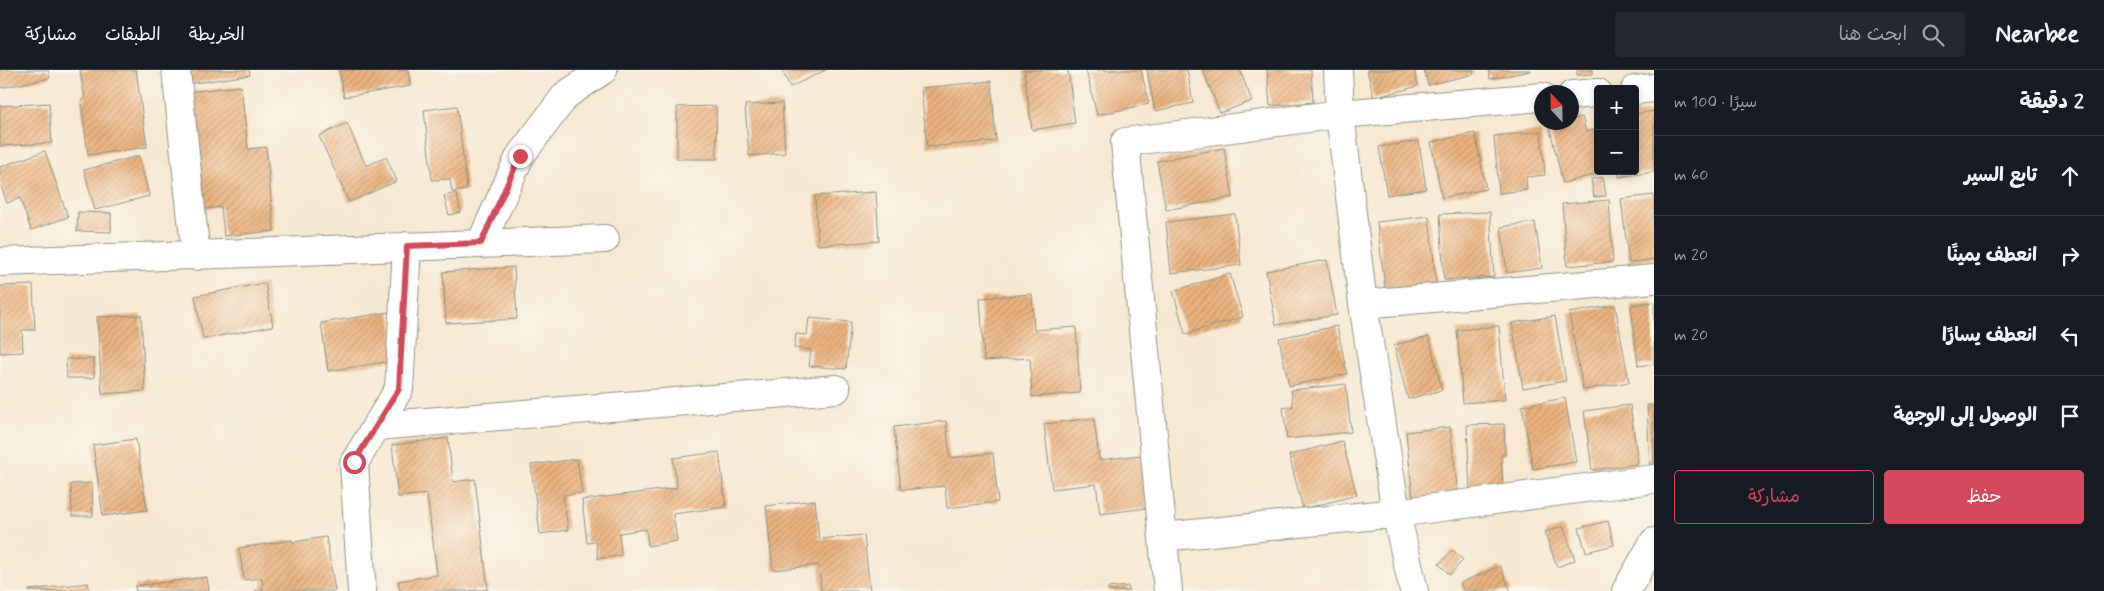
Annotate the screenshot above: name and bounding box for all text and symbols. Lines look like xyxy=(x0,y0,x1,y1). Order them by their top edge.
search box xyxy=(1615,12,1965,57)
text: Nearbee xyxy=(1995,19,2079,50)
icon: search xyxy=(1919,21,1947,49)
text: ابحث هنا xyxy=(1839,22,1907,47)
text: مشاركة xyxy=(25,23,77,47)
text: الطبقات xyxy=(105,23,161,47)
text: الخريطة xyxy=(189,23,245,47)
north arrow xyxy=(1534,85,1579,130)
map controls xyxy=(1594,85,1639,175)
button: + xyxy=(1594,85,1639,130)
text: 2 دقيقة xyxy=(2020,88,2084,116)
text: سيرًا · 100 m xyxy=(1674,92,1757,113)
button: − xyxy=(1594,130,1639,175)
route end xyxy=(509,145,532,168)
icon: ahead xyxy=(2056,162,2084,190)
text: تابع السير xyxy=(1964,163,2037,188)
text: 60 m xyxy=(1674,165,1708,186)
icon: right xyxy=(2056,242,2084,270)
text: انعطف يمينًا xyxy=(1947,243,2037,268)
text: 20 m xyxy=(1674,245,1708,266)
icon: left xyxy=(2056,322,2084,350)
text: انعطف يسارًا xyxy=(1942,323,2037,348)
text: 20 m xyxy=(1674,325,1708,346)
icon: arrive xyxy=(2056,402,2084,430)
text: الوصول إلى الوجهة xyxy=(1893,403,2037,428)
route start xyxy=(343,451,366,474)
button: مشاركة xyxy=(1674,470,1874,524)
button: حفظ xyxy=(1884,470,2084,524)

